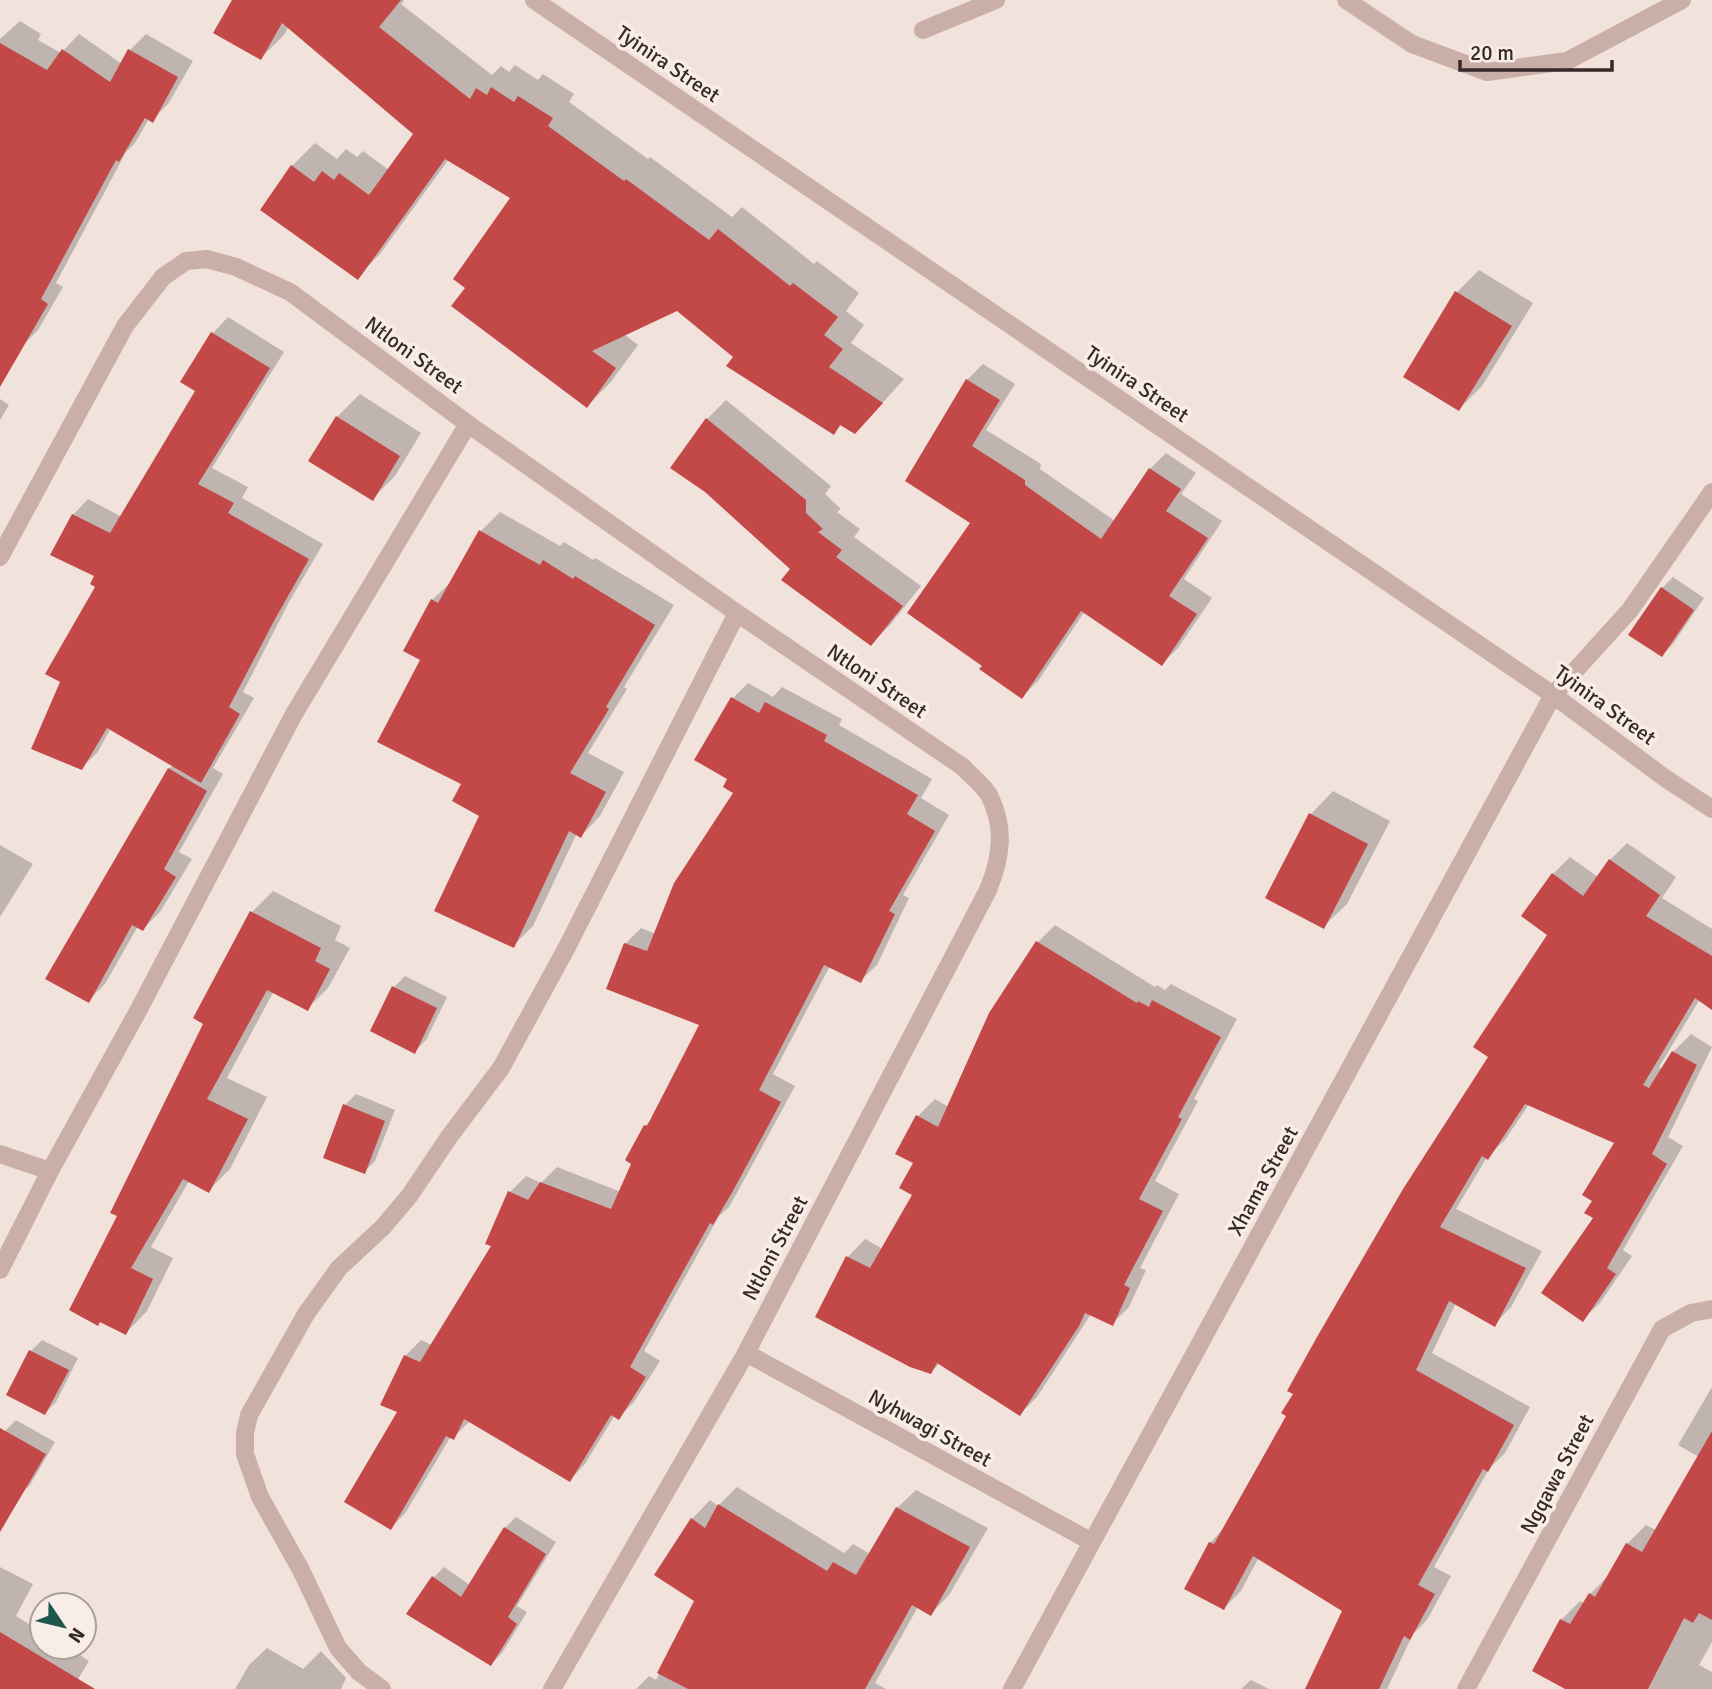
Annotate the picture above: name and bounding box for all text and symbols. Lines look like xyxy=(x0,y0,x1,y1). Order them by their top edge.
street label: Tyinira Street xyxy=(611,20,725,108)
scale bar xyxy=(1460,28,1612,72)
text: 20 m xyxy=(1470,40,1514,66)
street label: Ntloni Street xyxy=(360,311,468,399)
street label: Tyinira Street xyxy=(1080,340,1194,428)
street label: Ntloni Street xyxy=(822,638,932,724)
street label: Tyinira Street xyxy=(1549,659,1661,751)
street label: Xhama Street xyxy=(1222,1122,1304,1240)
street label: Ntloni Street xyxy=(737,1191,813,1305)
street label: Nyhwagi Street xyxy=(864,1383,996,1473)
street label: Ngqawa Street xyxy=(1515,1410,1599,1538)
north arrow xyxy=(28,1591,98,1661)
text: N xyxy=(62,1623,90,1647)

